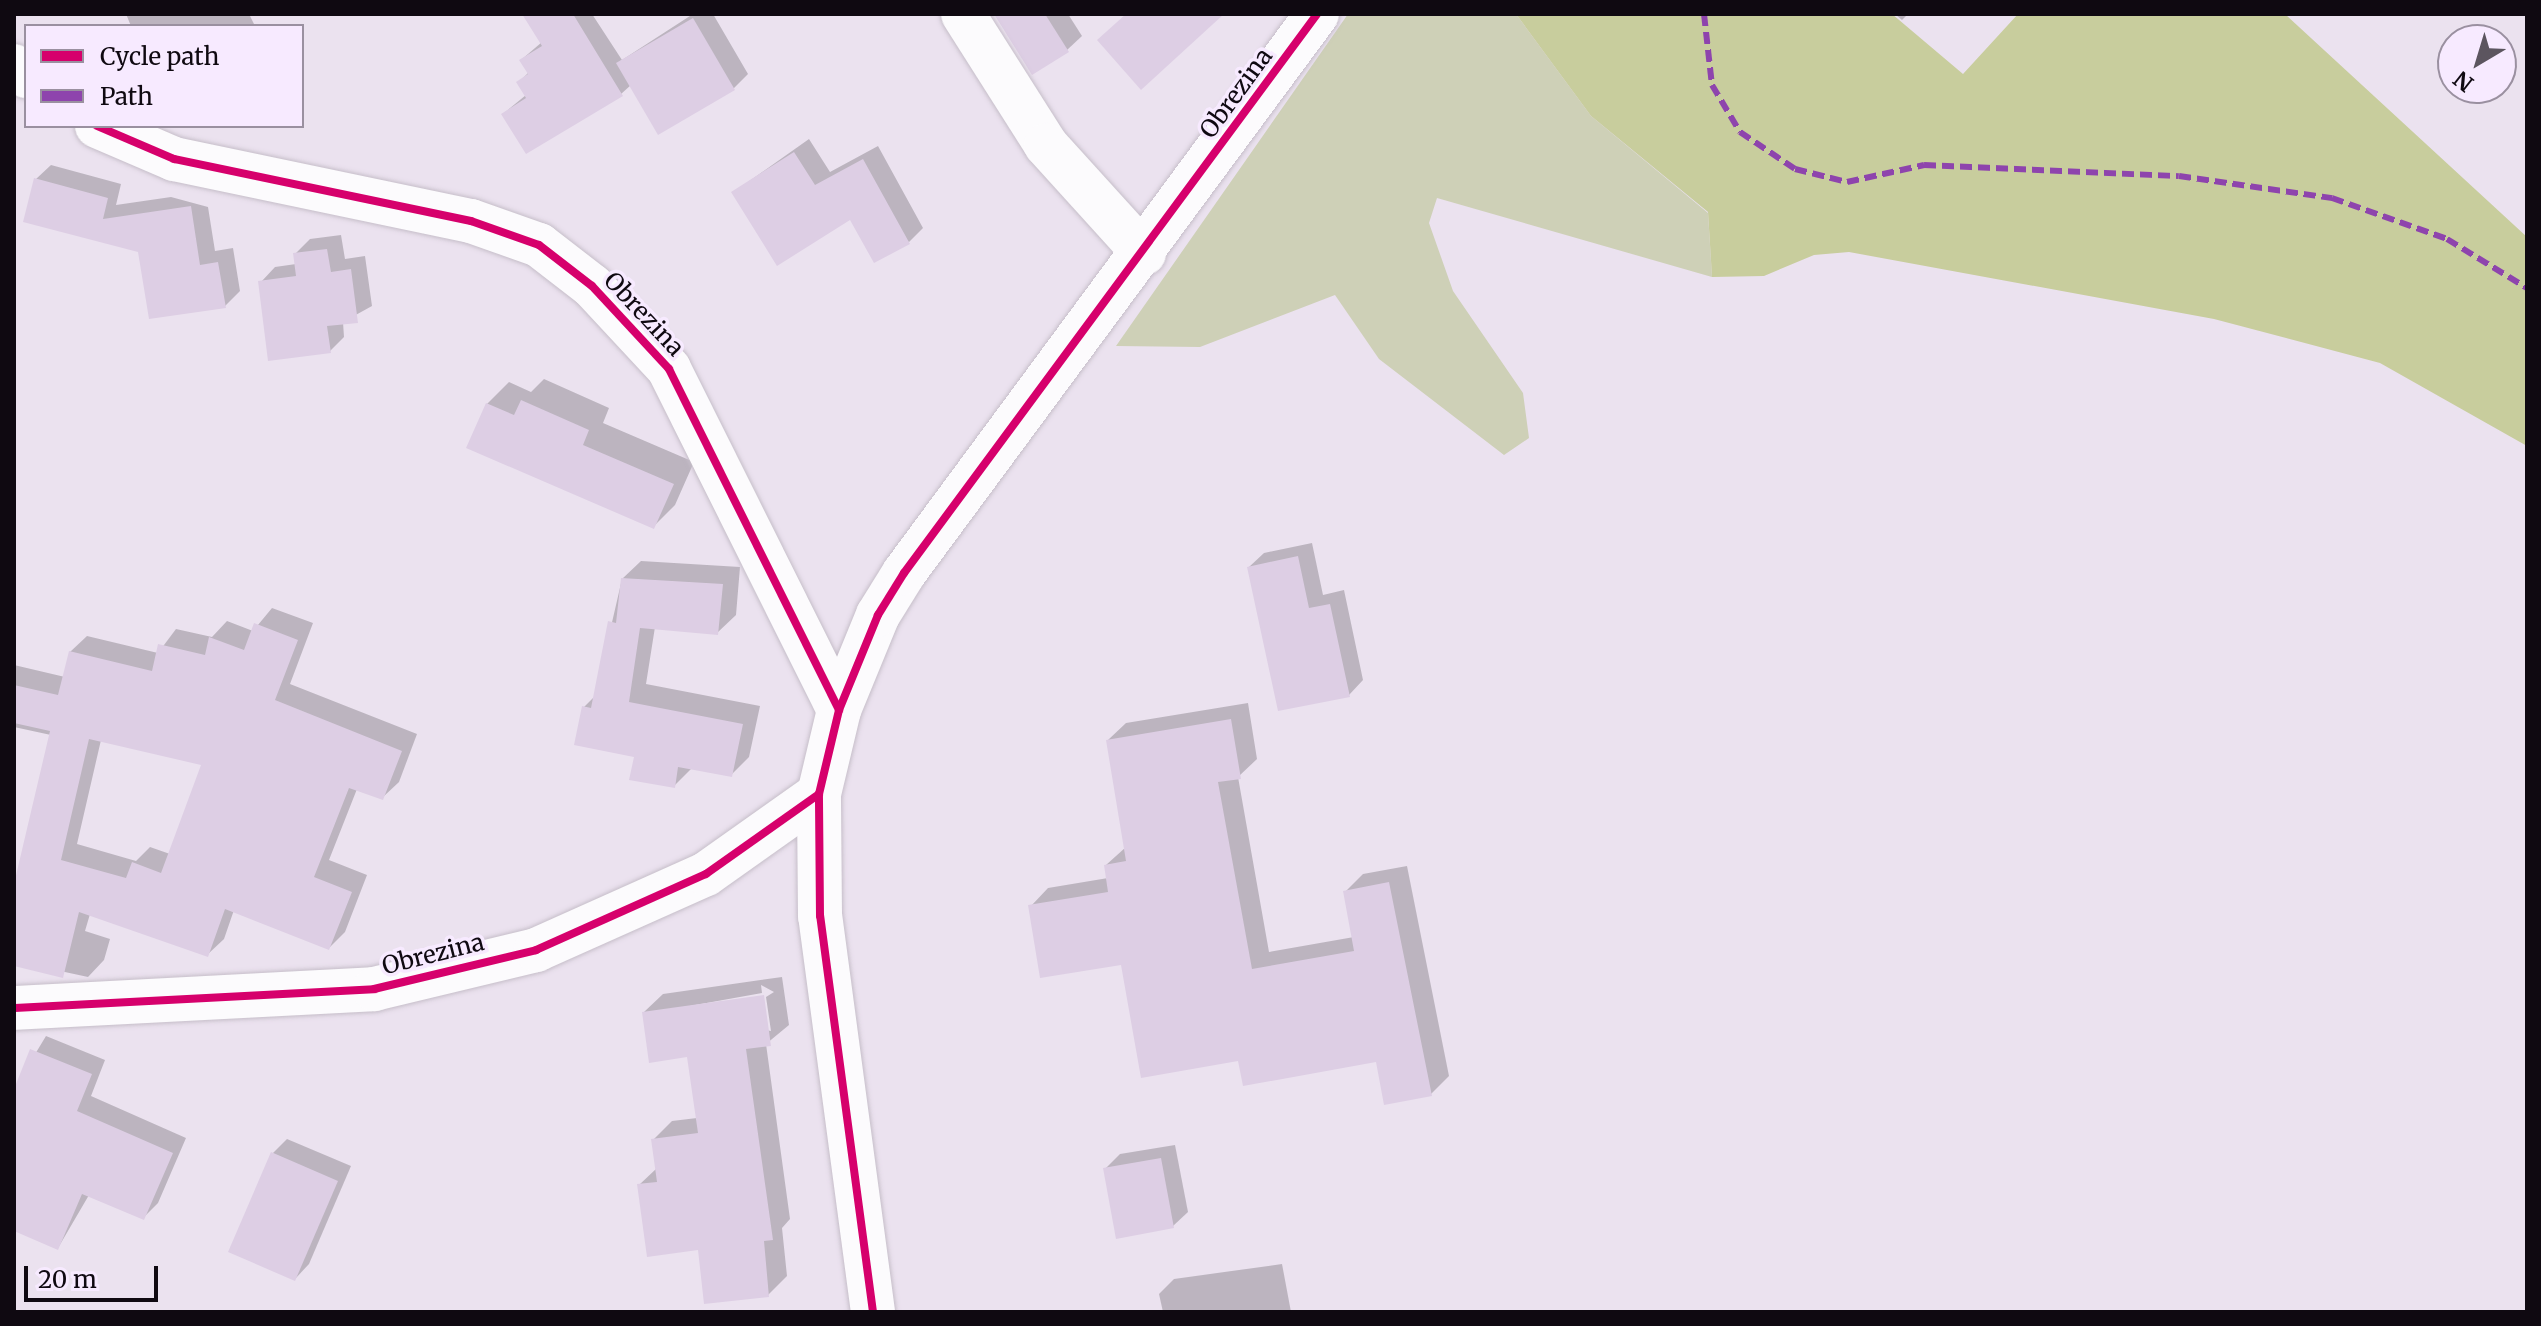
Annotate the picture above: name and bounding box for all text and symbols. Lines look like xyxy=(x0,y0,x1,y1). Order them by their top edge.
legend xyxy=(24,24,304,128)
north arrow xyxy=(2437,24,2517,104)
text: Cycle path xyxy=(100,41,219,72)
street label: Obrezina xyxy=(1194,42,1278,144)
text: N xyxy=(2448,65,2479,98)
text: Path xyxy=(100,81,153,112)
street label: Obrezina xyxy=(598,266,690,362)
street label: Obrezina xyxy=(379,927,487,981)
scale bar xyxy=(28,1250,162,1300)
text: 20 m xyxy=(38,1264,97,1295)

